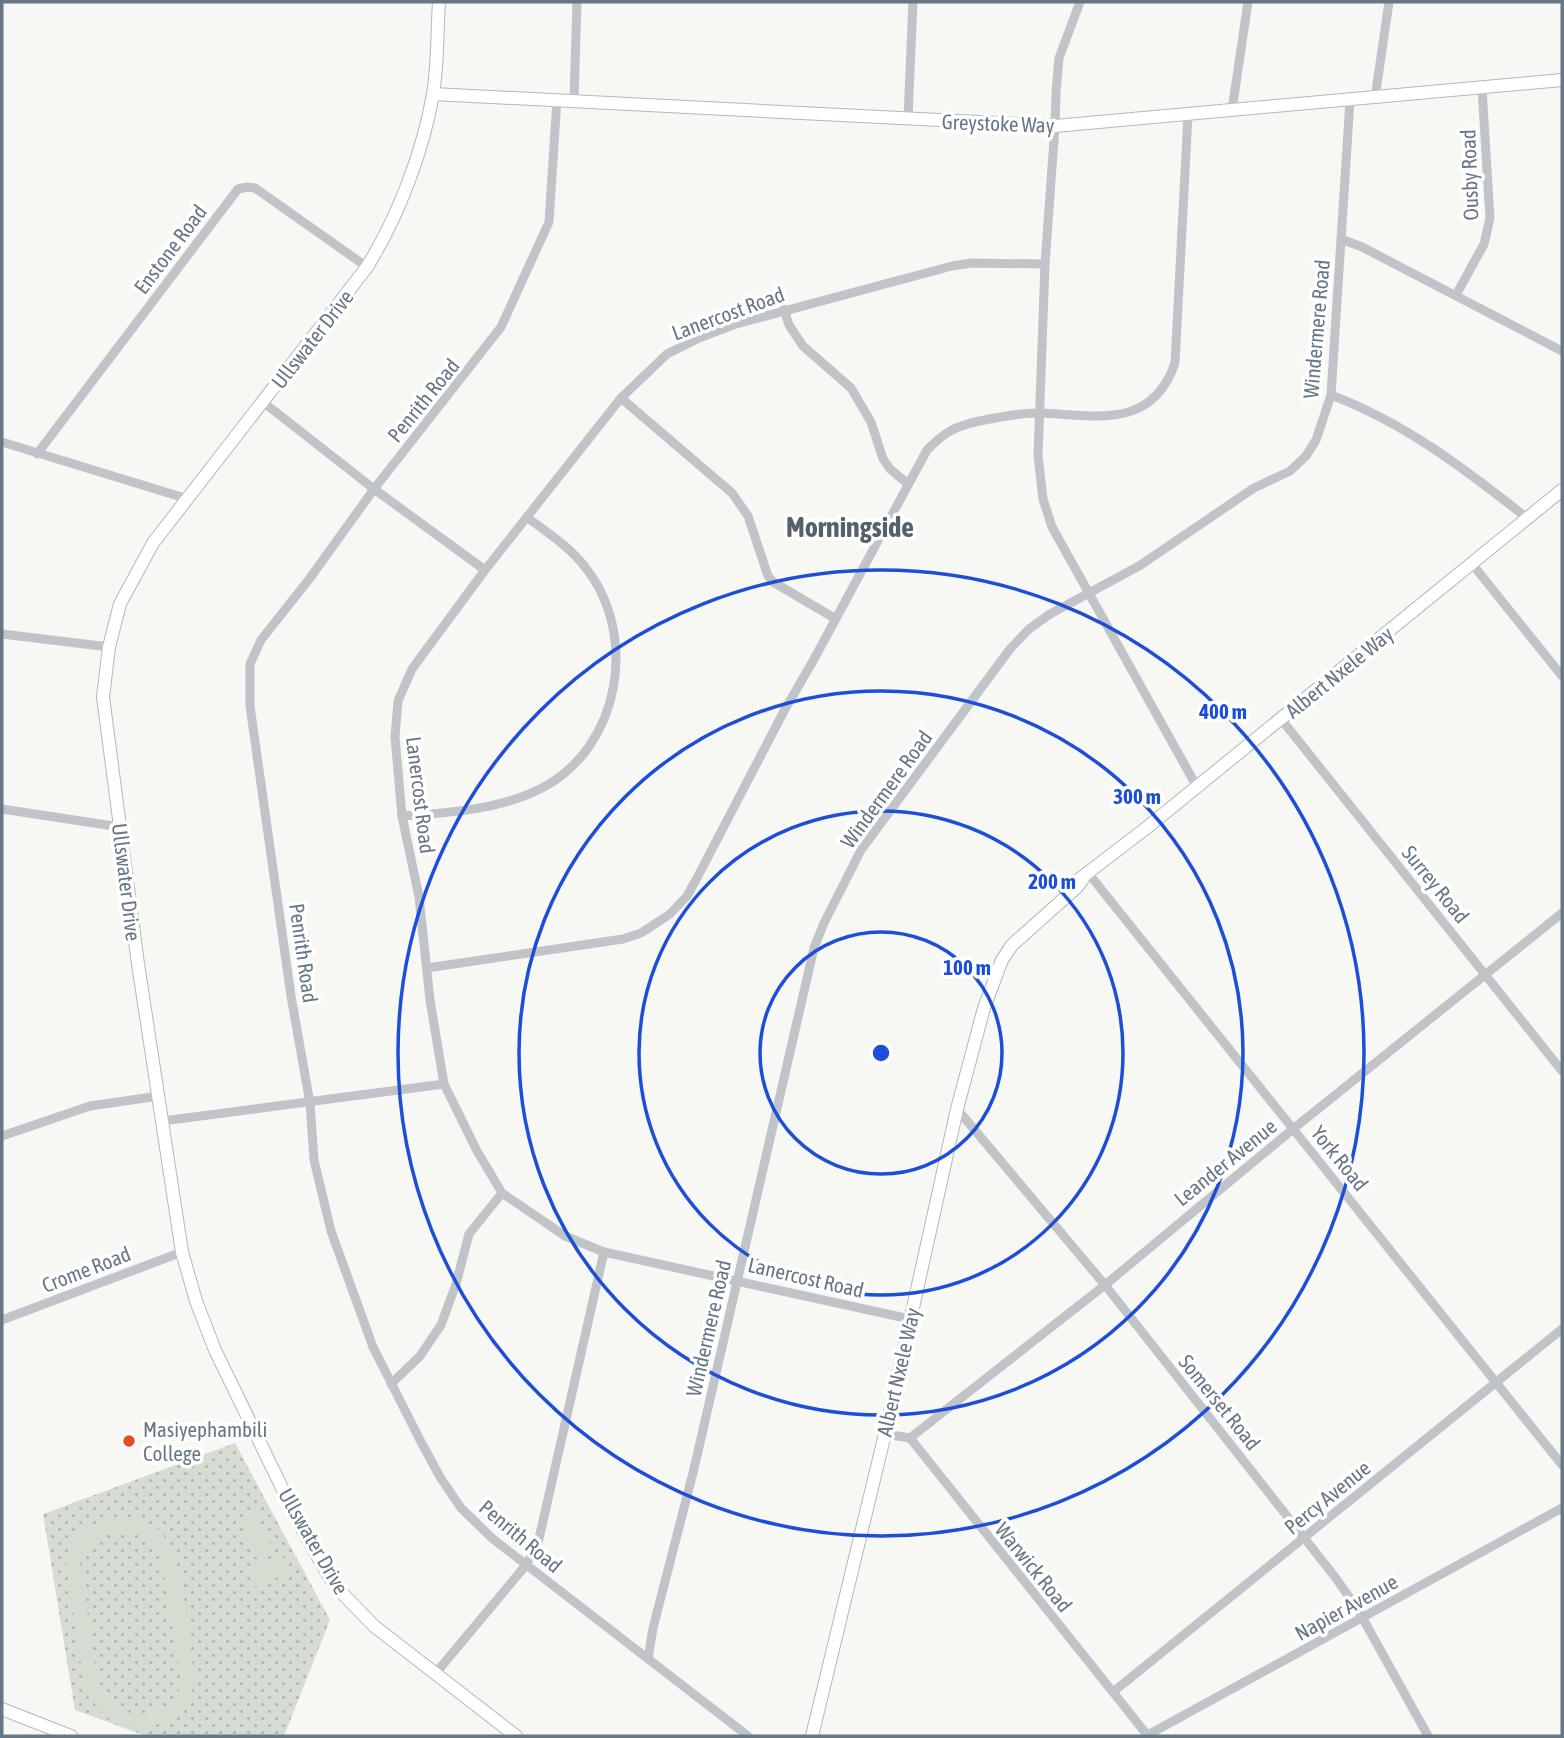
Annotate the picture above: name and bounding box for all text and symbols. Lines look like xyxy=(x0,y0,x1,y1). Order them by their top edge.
street label: Greystoke Way xyxy=(941,109,1055,137)
street label: Ousby Road xyxy=(1455,129,1483,221)
street label: Enstone Road xyxy=(129,200,211,298)
street label: Windermere Road xyxy=(1298,259,1334,399)
street label: Lanercost Road xyxy=(669,282,787,344)
street label: Ullswater Drive xyxy=(266,285,358,393)
street label: Penrith Road xyxy=(382,354,464,446)
district label: Morningside xyxy=(786,511,914,543)
street label: Albert Nxele Way xyxy=(1280,621,1398,723)
text: 400 m xyxy=(1198,699,1247,723)
street label: Windermere Road xyxy=(835,726,937,852)
street label: Lanercost Road xyxy=(402,735,440,855)
text: 300 m xyxy=(1113,784,1161,808)
street label: Ullswater Drive xyxy=(108,822,146,942)
street label: Surrey Road xyxy=(1398,841,1474,927)
text: 200 m xyxy=(1028,869,1076,893)
street label: Penrith Road xyxy=(285,902,323,1004)
text: 100 m xyxy=(943,955,991,979)
centre of rings xyxy=(869,1041,893,1065)
street label: Leander Avenue xyxy=(1169,1114,1281,1210)
street label: York Road xyxy=(1307,1121,1373,1195)
street label: Crome Road xyxy=(38,1241,134,1297)
street label: Lanercost Road xyxy=(746,1252,866,1302)
street label: Windermere Road xyxy=(681,1257,735,1399)
street label: Albert Nxele Way xyxy=(872,1305,925,1439)
street label: Somerset Road xyxy=(1174,1350,1266,1454)
place label: Masiyephambili College xyxy=(143,1417,267,1465)
marker: Masiyephambili College xyxy=(121,1433,137,1449)
street label: Percy Avenue xyxy=(1279,1455,1375,1539)
street label: Ullswater Drive xyxy=(274,1484,354,1598)
street label: Penrith Road xyxy=(475,1495,567,1577)
street label: Warwick Road xyxy=(991,1518,1077,1616)
street label: Napier Avenue xyxy=(1290,1569,1402,1645)

